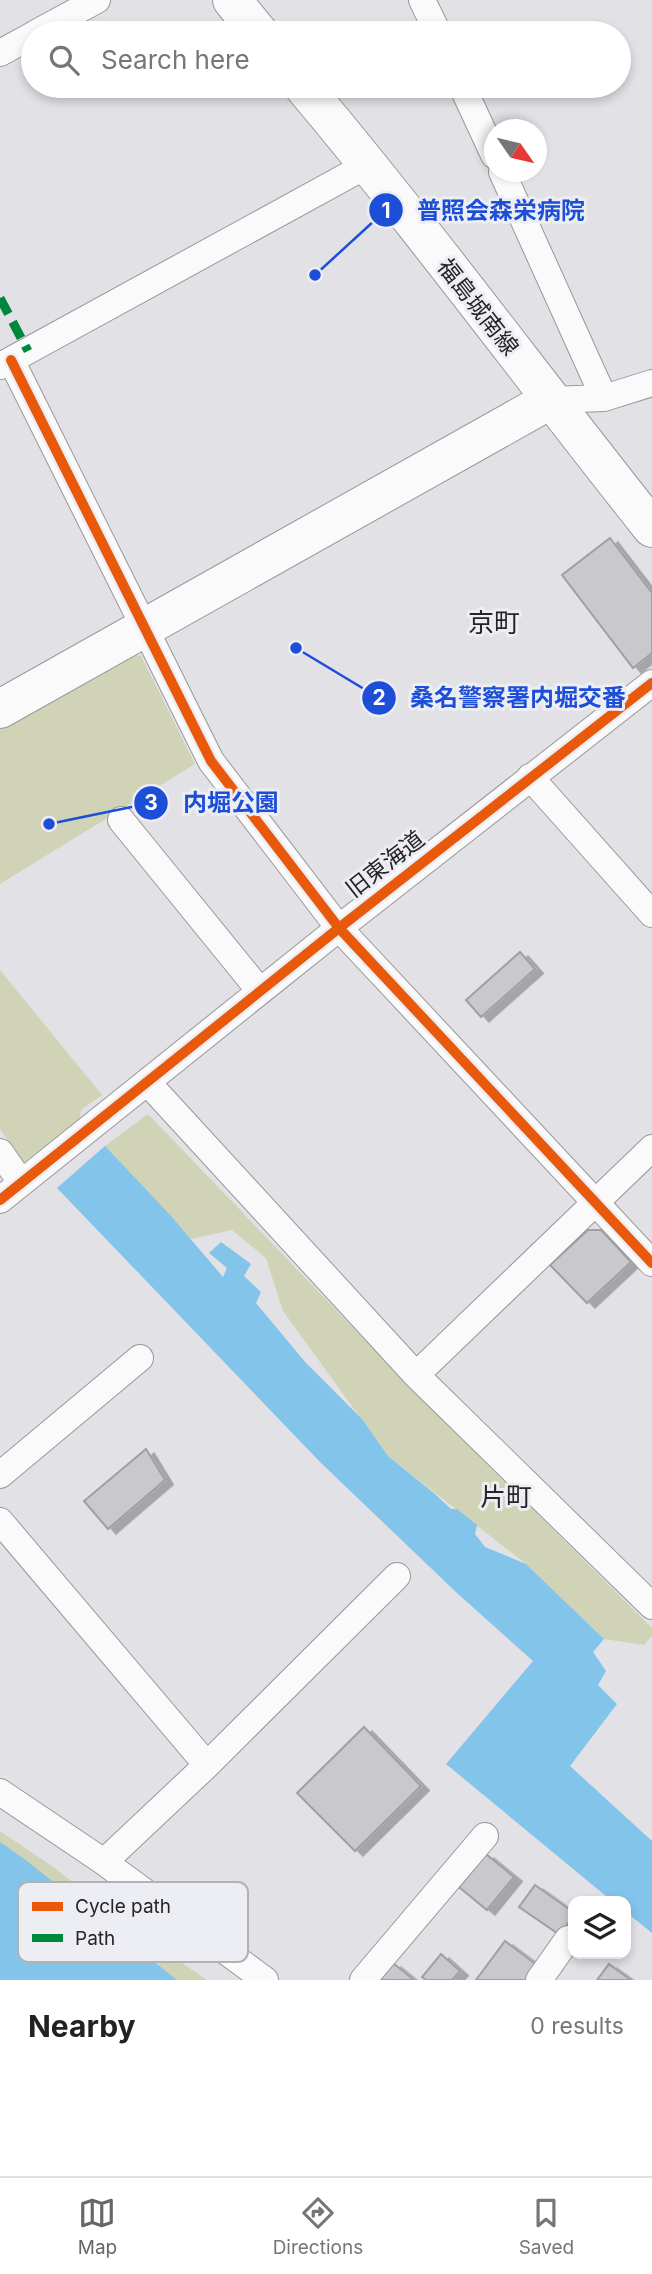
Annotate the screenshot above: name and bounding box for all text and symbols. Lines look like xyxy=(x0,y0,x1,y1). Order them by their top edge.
search box xyxy=(21,21,631,98)
icon: search xyxy=(45,41,83,79)
text: Search here xyxy=(101,44,250,75)
north arrow xyxy=(484,119,547,182)
callout: 普照会森栄病院 xyxy=(368,188,599,233)
text: 普照会森栄病院 xyxy=(417,196,585,225)
text: 1 xyxy=(381,198,391,223)
street label: 福島城南線 xyxy=(432,253,524,361)
district label: 京町 xyxy=(468,607,520,638)
callout: 桑名警察署内堀交番 xyxy=(361,675,640,720)
text: 桑名警察署内堀交番 xyxy=(410,683,626,712)
text: 2 xyxy=(372,685,386,710)
callout: 内堀公園 xyxy=(134,780,293,825)
text: 内堀公園 xyxy=(183,788,279,817)
text: 3 xyxy=(144,790,158,815)
street label: 旧東海道 xyxy=(340,825,430,903)
district label: 片町 xyxy=(480,1481,532,1512)
legend xyxy=(18,1882,248,1962)
text: Cycle path xyxy=(75,1895,171,1918)
map controls xyxy=(568,1896,631,1959)
button: layers xyxy=(568,1896,631,1959)
text: Path xyxy=(75,1927,115,1950)
text: Nearby xyxy=(28,2008,136,2044)
text: 0 results xyxy=(530,2012,624,2040)
tab: Map xyxy=(78,2194,117,2259)
tab: Directions xyxy=(273,2194,363,2259)
tab: Saved xyxy=(519,2194,574,2259)

